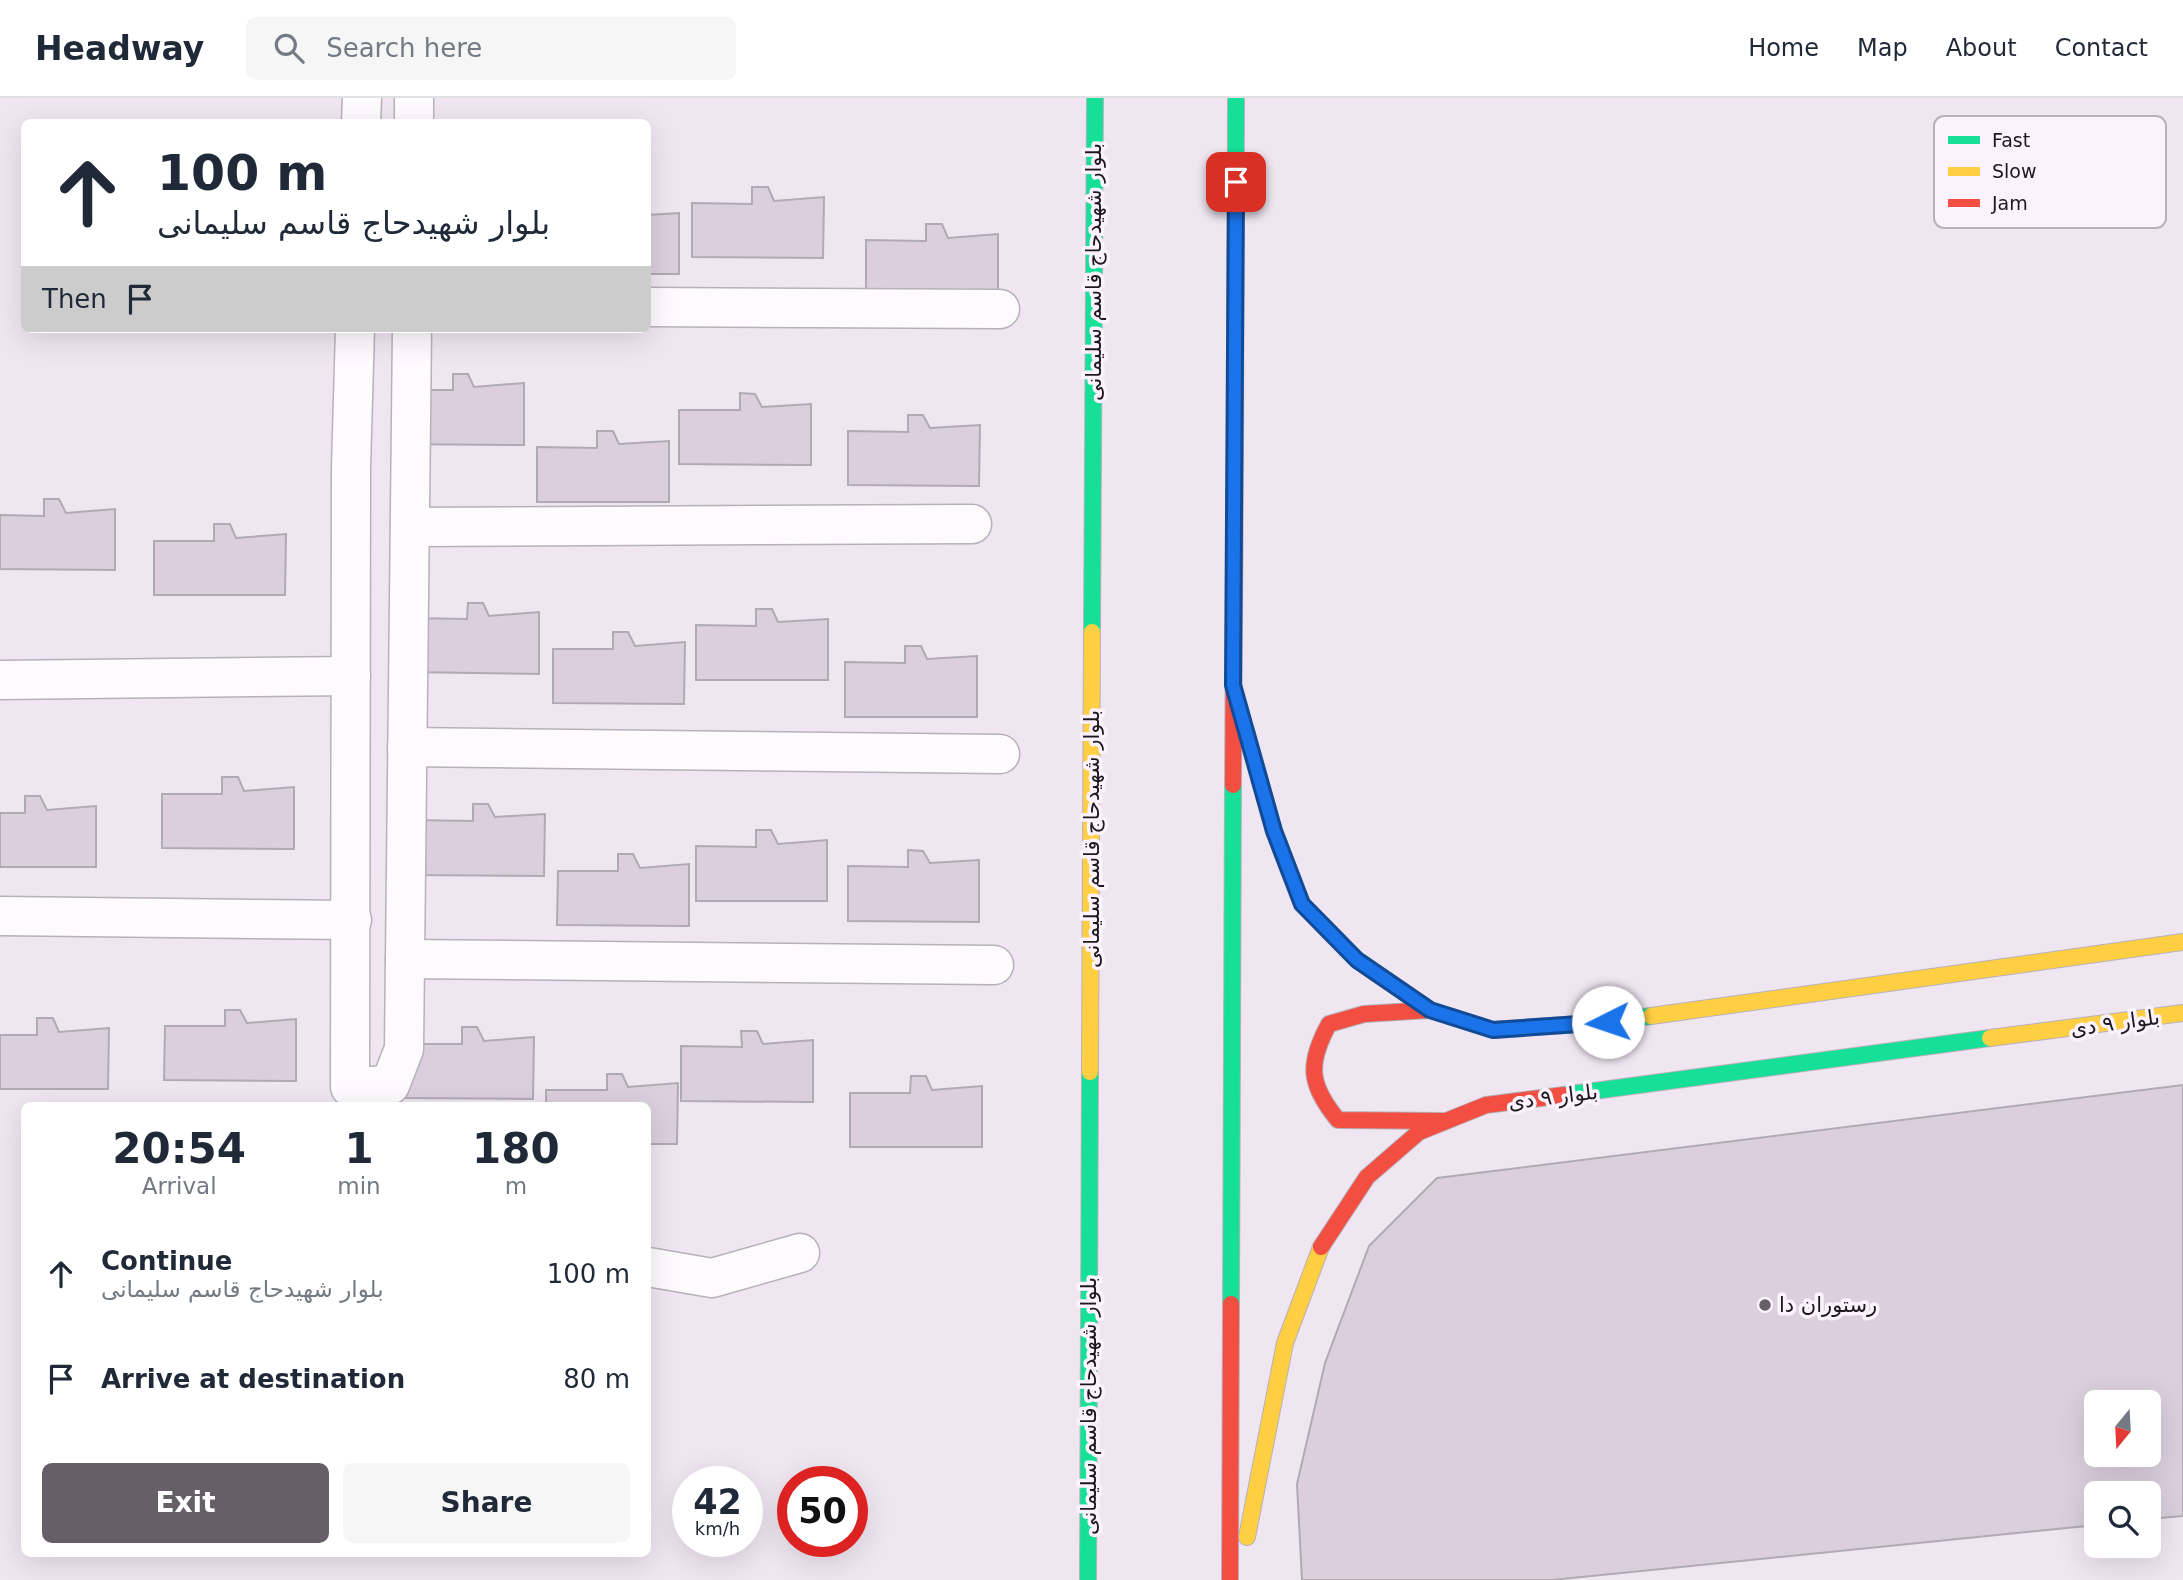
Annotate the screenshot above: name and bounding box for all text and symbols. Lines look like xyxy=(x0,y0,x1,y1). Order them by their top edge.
search box xyxy=(246,17,736,80)
text: Headway xyxy=(35,29,204,68)
icon: search xyxy=(270,29,308,67)
text: Search here xyxy=(326,33,482,63)
text: Home xyxy=(1748,34,1819,62)
text: Map xyxy=(1857,34,1908,62)
text: About xyxy=(1946,34,2017,62)
text: Contact xyxy=(2055,34,2148,62)
legend xyxy=(1934,116,2166,228)
text: Fast xyxy=(1992,129,2030,151)
street label: بلوار شهیدحاج قاسم سلیمانی xyxy=(1082,143,1107,401)
text: 100 m xyxy=(157,145,327,202)
icon: ahead xyxy=(42,147,133,238)
pin xyxy=(1206,152,1266,212)
text: Slow xyxy=(1992,160,2037,182)
icon: arrive xyxy=(1217,163,1255,201)
text: Jam xyxy=(1991,192,2028,214)
text: بلوار شهیدحاج قاسم سلیمانی xyxy=(157,204,550,242)
icon: arrive xyxy=(121,280,159,318)
text: Then xyxy=(42,284,107,314)
street label: بلوار شهیدحاج قاسم سلیمانی xyxy=(1080,710,1105,968)
position arrow xyxy=(1571,985,1645,1059)
street label: بلوار ۹ دی xyxy=(2069,1005,2161,1041)
street label: بلوار ۹ دی xyxy=(1507,1080,1599,1114)
text: 20:54 xyxy=(112,1124,246,1173)
text: 1 xyxy=(344,1124,374,1173)
text: 180 xyxy=(472,1124,560,1173)
text: Arrival xyxy=(142,1173,217,1199)
text: min xyxy=(337,1173,381,1199)
text: m xyxy=(505,1173,527,1199)
text: Continue xyxy=(101,1246,232,1276)
icon: ahead xyxy=(42,1255,80,1293)
text: 100 m xyxy=(547,1259,630,1289)
text: بلوار شهیدحاج قاسم سلیمانی xyxy=(101,1276,384,1302)
street label: بلوار شهیدحاج قاسم سلیمانی xyxy=(1077,1277,1102,1535)
place label: رستوران دا xyxy=(1779,1293,1877,1317)
marker: رستوران دا xyxy=(1757,1297,1773,1313)
icon: arrive xyxy=(42,1360,80,1398)
text: Arrive at destination xyxy=(101,1364,405,1394)
text: 80 m xyxy=(563,1364,630,1394)
north arrow xyxy=(2084,1390,2161,1466)
map controls xyxy=(2084,1390,2161,1558)
button: Exit xyxy=(42,1463,329,1543)
button: Share xyxy=(343,1463,630,1543)
speed limit sign: 50 xyxy=(777,1466,868,1557)
button: search xyxy=(2084,1481,2161,1558)
text: 42 xyxy=(693,1482,742,1522)
text: km/h xyxy=(695,1518,740,1539)

